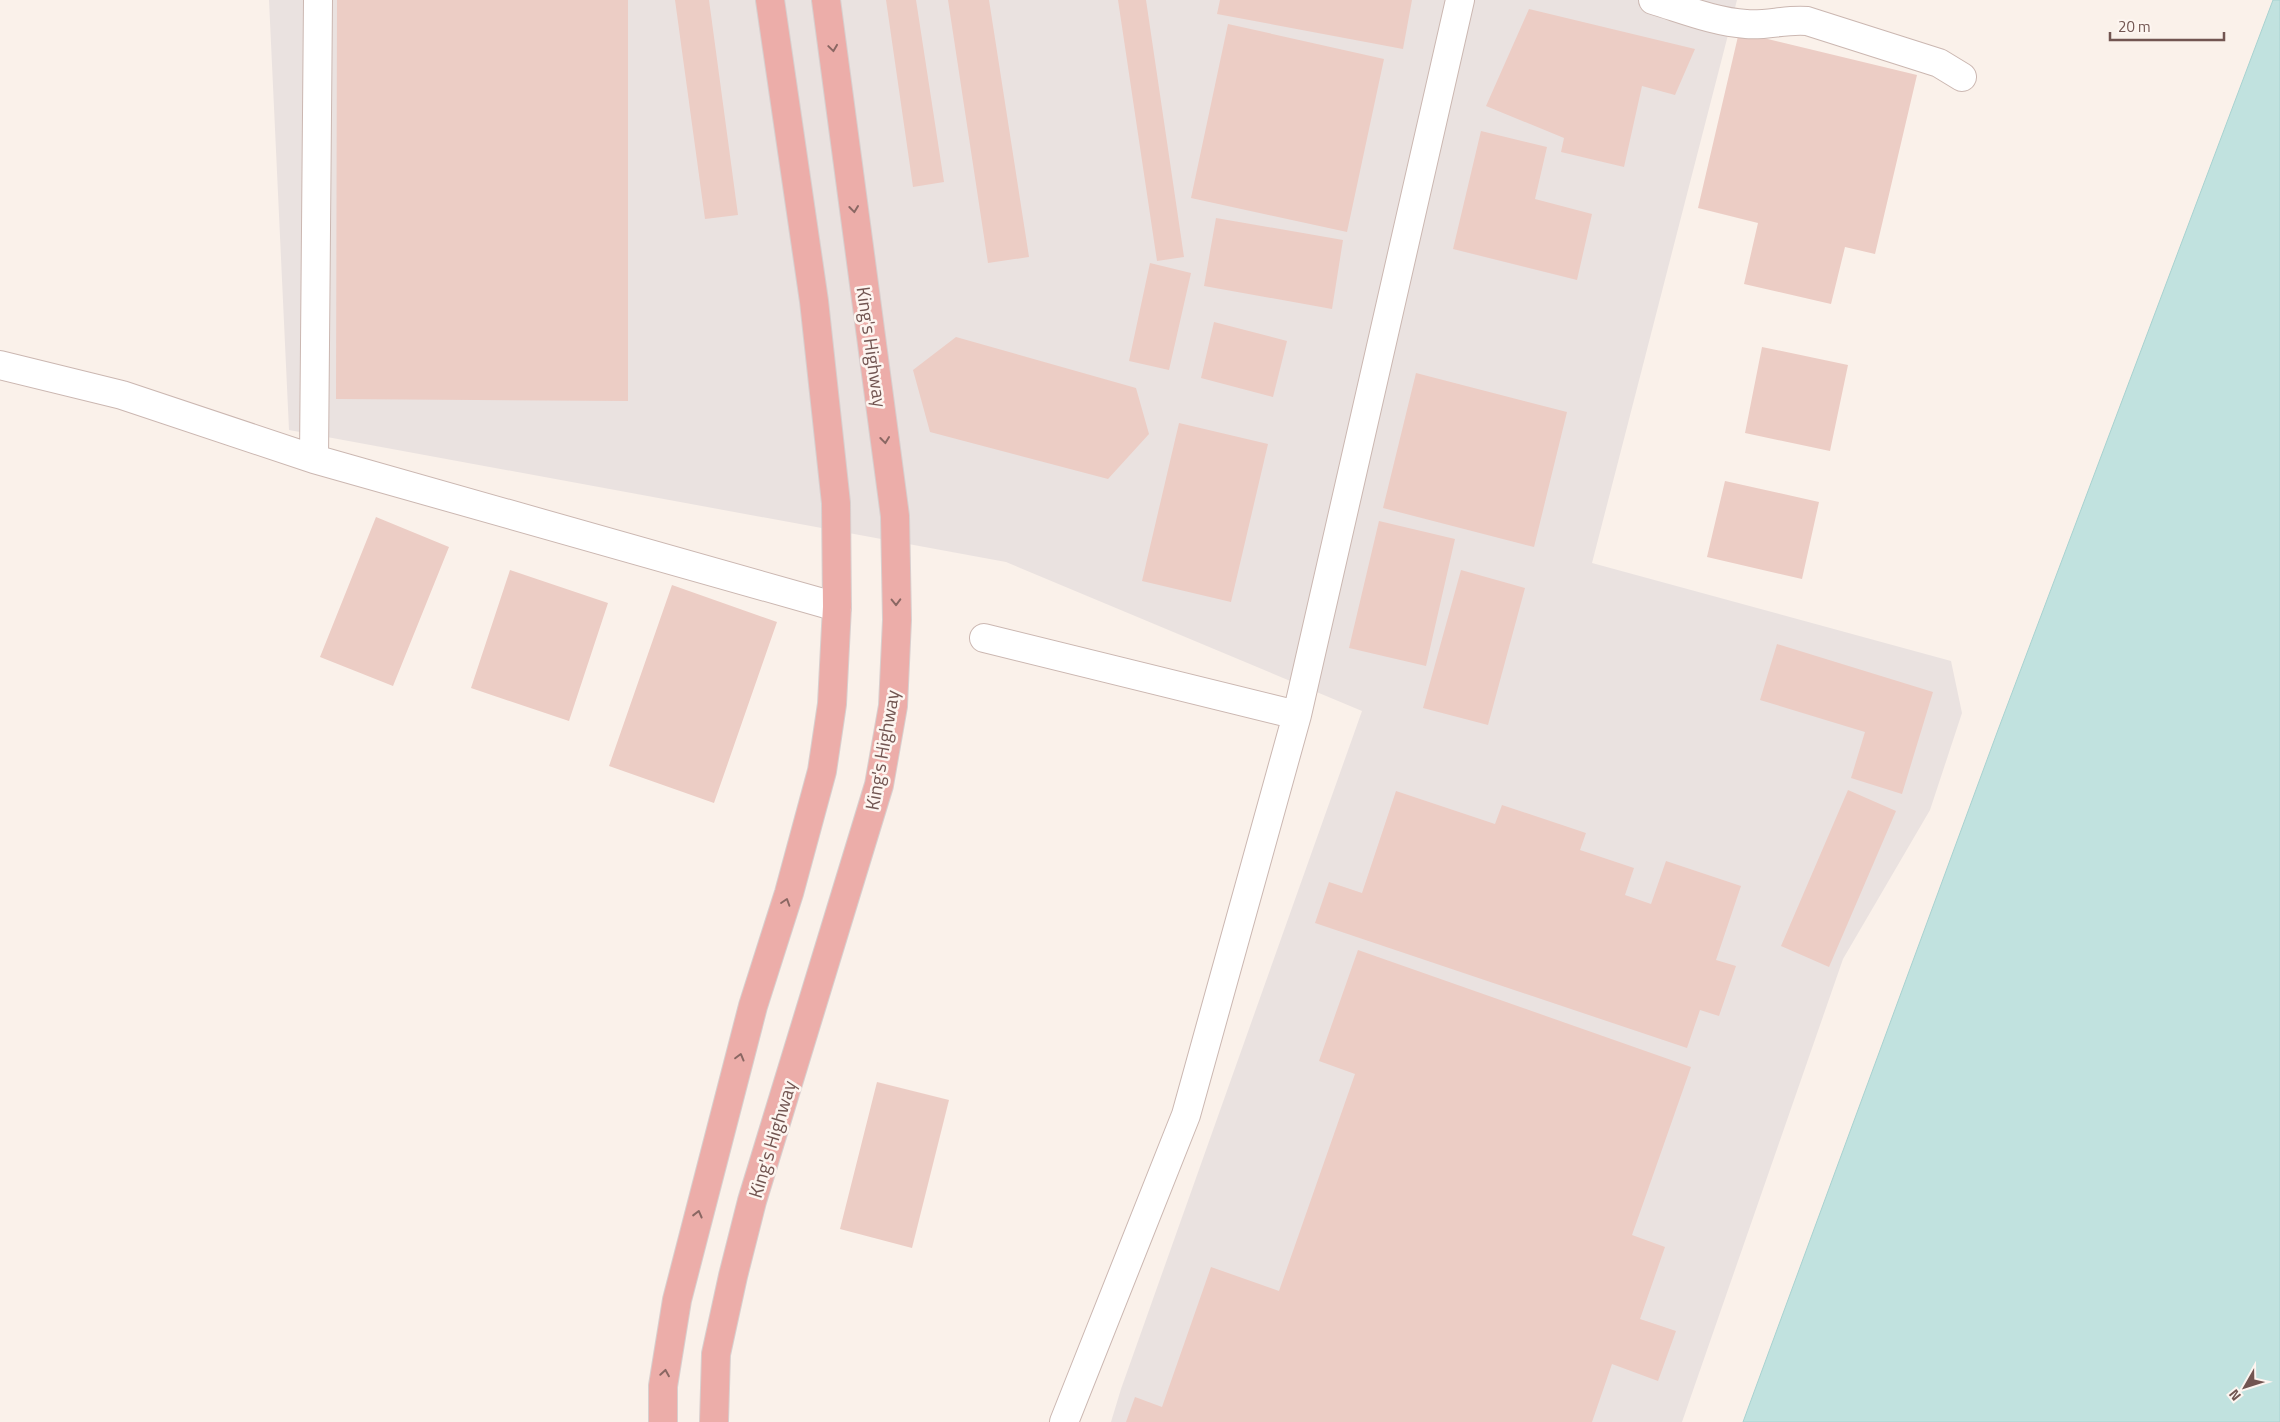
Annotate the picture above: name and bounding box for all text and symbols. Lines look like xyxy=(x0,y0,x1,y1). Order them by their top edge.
scale bar xyxy=(2110,10,2224,42)
text: 20 m xyxy=(2118,15,2151,38)
one-way arrow xyxy=(827,45,838,53)
one-way arrow xyxy=(849,205,859,214)
street label: King's Highway xyxy=(850,285,895,409)
one-way arrow xyxy=(879,436,890,444)
one-way arrow xyxy=(891,598,901,606)
street label: King's Highway xyxy=(857,687,906,812)
one-way arrow xyxy=(781,898,791,906)
one-way arrow xyxy=(734,1053,745,1062)
street label: King's Highway xyxy=(740,1076,803,1201)
one-way arrow xyxy=(692,1210,703,1219)
north arrow xyxy=(2220,1362,2270,1412)
one-way arrow xyxy=(659,1369,670,1377)
text: N xyxy=(2223,1385,2246,1406)

